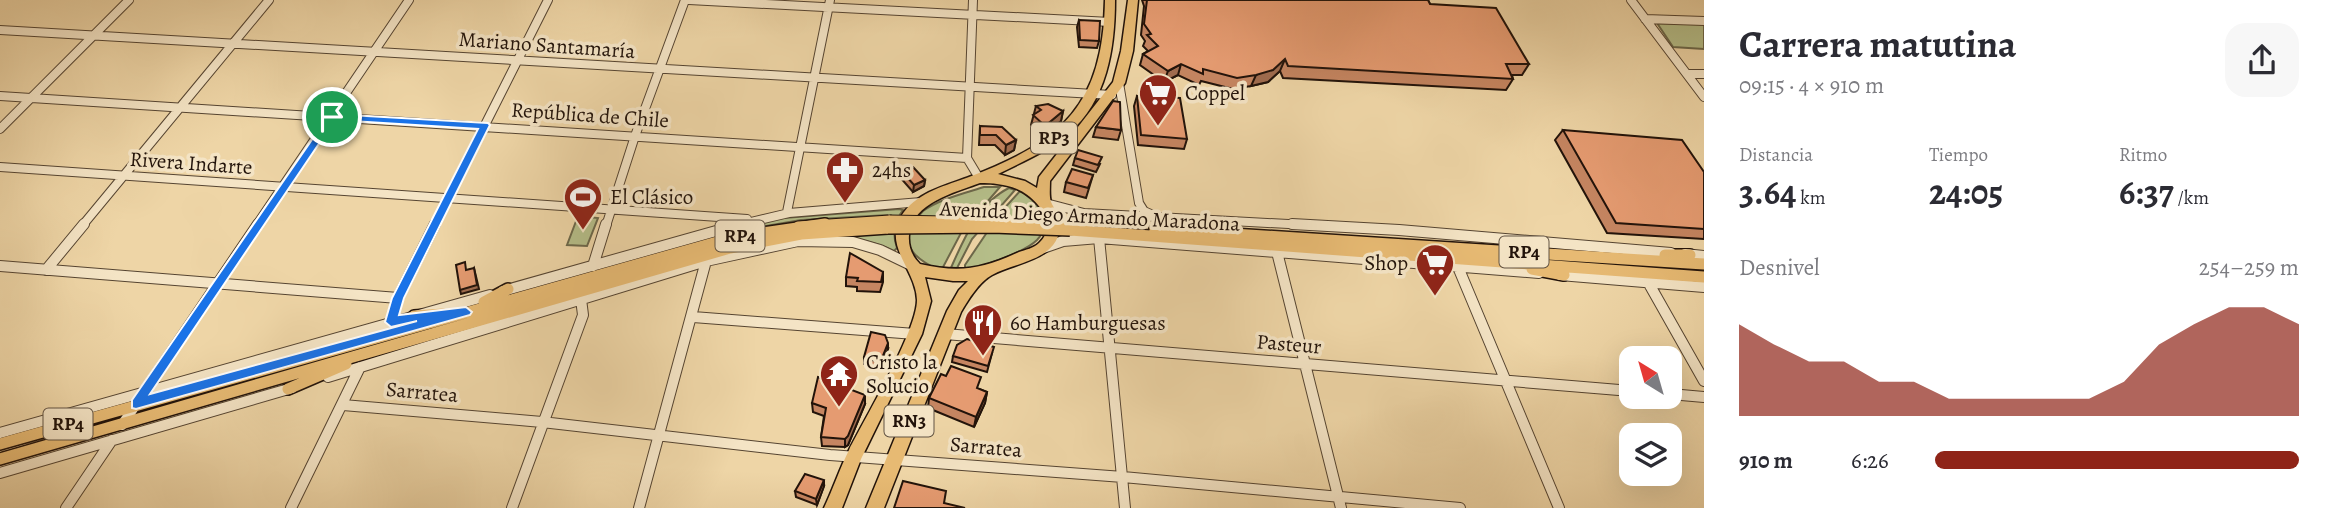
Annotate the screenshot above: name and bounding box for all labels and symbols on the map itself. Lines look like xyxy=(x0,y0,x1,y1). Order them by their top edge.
street label: Mariano Santamaría xyxy=(458,25,636,65)
supermarket icon: Coppel xyxy=(1137,72,1179,127)
place label: Coppel xyxy=(1185,79,1245,107)
pin xyxy=(302,87,362,147)
street label: República de Chile xyxy=(510,96,670,134)
road number: RP3 xyxy=(1031,122,1077,154)
street label: Rivera Indarte xyxy=(129,145,253,181)
pharmacy icon: 24hs xyxy=(824,149,866,204)
place label: 24hs xyxy=(872,156,911,184)
sports icon: El Clásico xyxy=(562,176,604,231)
place label: El Clásico xyxy=(610,183,693,211)
street label: Avenida Diego Armando Maradona xyxy=(938,194,1241,238)
road number: RP4 xyxy=(716,220,764,252)
road number: RP4 xyxy=(1500,236,1548,268)
supermarket icon: Shop xyxy=(1414,242,1456,297)
place label: Shop xyxy=(1364,249,1408,277)
restaurant icon: 60 Hamburguesas xyxy=(962,302,1004,357)
place label: 60 Hamburguesas xyxy=(1010,309,1166,337)
street label: Pasteur xyxy=(1255,327,1323,361)
north arrow xyxy=(1619,346,1682,410)
place label: Cristo la Solucio xyxy=(866,348,938,400)
temple icon: Cristo la Solucio xyxy=(818,353,860,408)
street label: Sarratea xyxy=(385,375,459,409)
road number: RN3 xyxy=(884,406,934,436)
road number: RP4 xyxy=(43,408,92,440)
street label: Sarratea xyxy=(949,430,1023,464)

